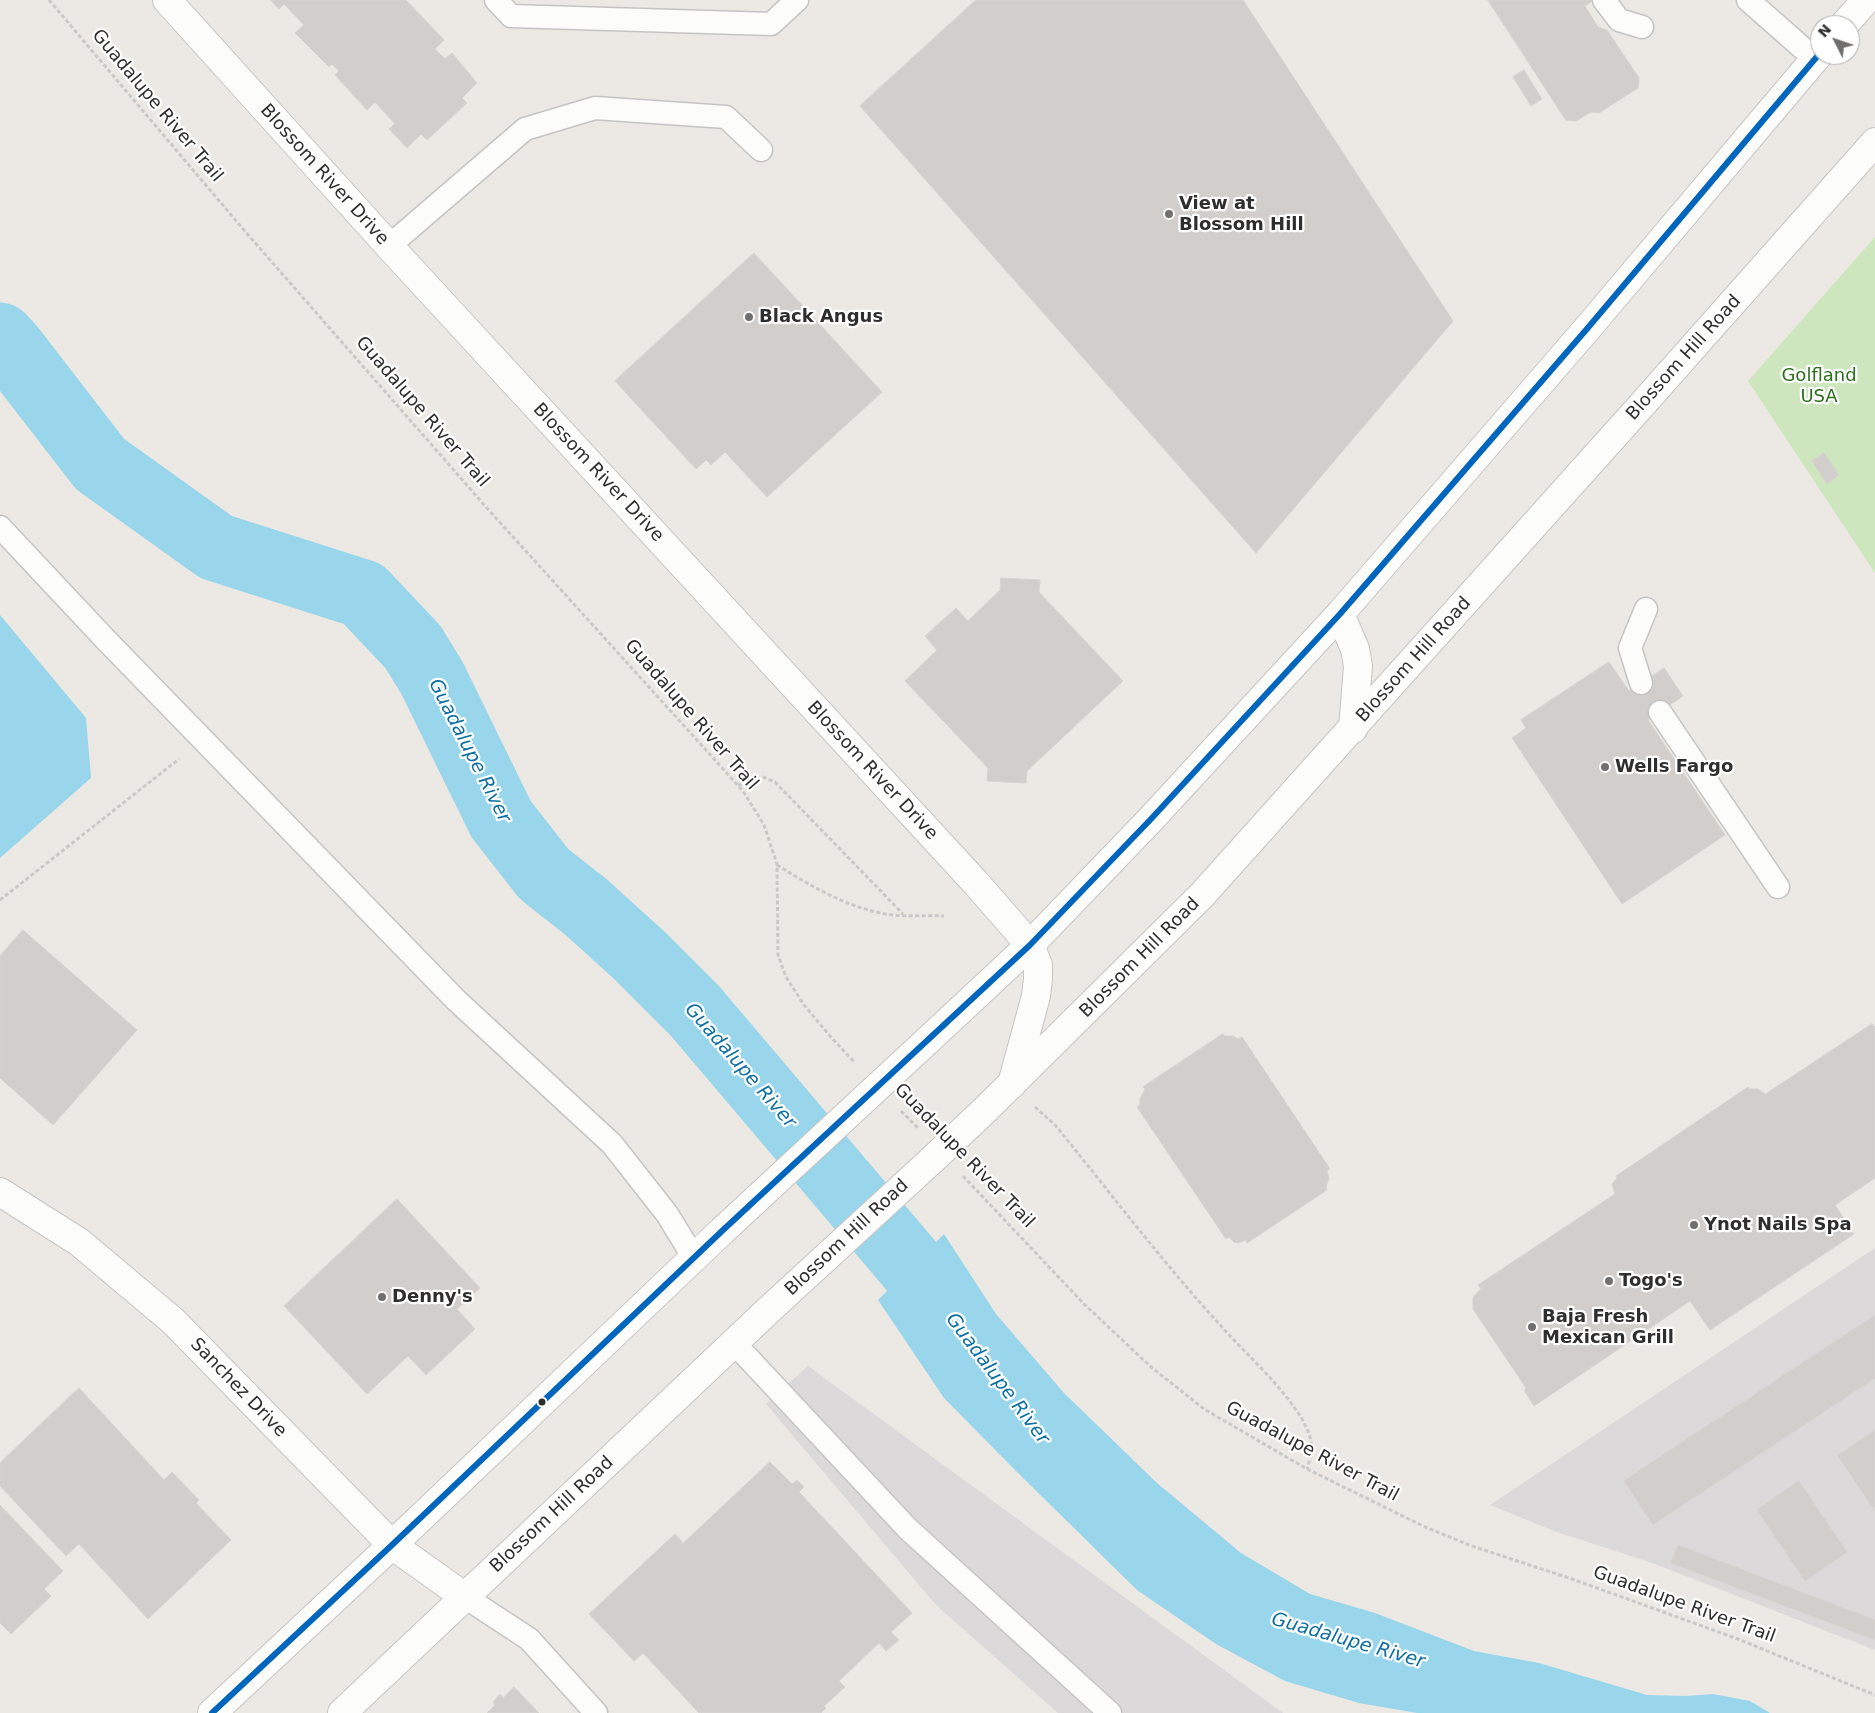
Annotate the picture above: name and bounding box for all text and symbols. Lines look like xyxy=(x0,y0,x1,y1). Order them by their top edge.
north arrow xyxy=(1810,15,1860,65)
text: N xyxy=(1815,21,1834,40)
street label: Guadalupe River Trail xyxy=(87,25,227,187)
street label: Blossom River Drive xyxy=(255,100,393,250)
place label: View at Blossom Hill xyxy=(1179,193,1304,235)
marker: View at Blossom Hill xyxy=(1163,208,1175,220)
street label: Blossom Hill Road xyxy=(1622,291,1746,425)
place label: Black Angus xyxy=(759,306,883,328)
marker: Black Angus xyxy=(743,311,755,323)
street label: Guadalupe River Trail xyxy=(351,332,493,492)
park label: Golfland USA xyxy=(1781,365,1857,408)
street label: Blossom River Drive xyxy=(528,399,668,547)
street label: Blossom Hill Road xyxy=(1352,593,1476,727)
street label: Guadalupe River Trail xyxy=(620,635,762,795)
water label: Guadalupe River xyxy=(423,675,515,827)
street label: Blossom River Drive xyxy=(802,697,942,845)
place label: Wells Fargo xyxy=(1615,756,1733,778)
marker: Wells Fargo xyxy=(1599,761,1611,773)
street label: Blossom Hill Road xyxy=(1076,894,1204,1022)
water label: Guadalupe River xyxy=(679,999,801,1133)
street label: Guadalupe River Trail xyxy=(889,1079,1039,1233)
street label: Blossom Hill Road xyxy=(781,1175,913,1301)
place label: Ynot Nails Spa xyxy=(1704,1214,1852,1236)
marker: Ynot Nails Spa xyxy=(1688,1219,1700,1231)
place label: Togo's xyxy=(1619,1270,1683,1292)
marker: Togo's xyxy=(1603,1275,1615,1287)
place label: Denny's xyxy=(392,1286,473,1308)
marker: Denny's xyxy=(376,1291,388,1303)
place label: Baja Fresh Mexican Grill xyxy=(1542,1306,1674,1348)
water label: Guadalupe River xyxy=(940,1309,1054,1449)
marker: Baja Fresh Mexican Grill xyxy=(1526,1321,1538,1333)
street label: Sanchez Drive xyxy=(185,1334,291,1442)
unlabelled marker xyxy=(537,1397,547,1407)
street label: Guadalupe River Trail xyxy=(1222,1397,1402,1507)
street label: Blossom Hill Road xyxy=(486,1452,618,1578)
street label: Guadalupe River Trail xyxy=(1590,1562,1778,1648)
water label: Guadalupe River xyxy=(1269,1608,1427,1674)

